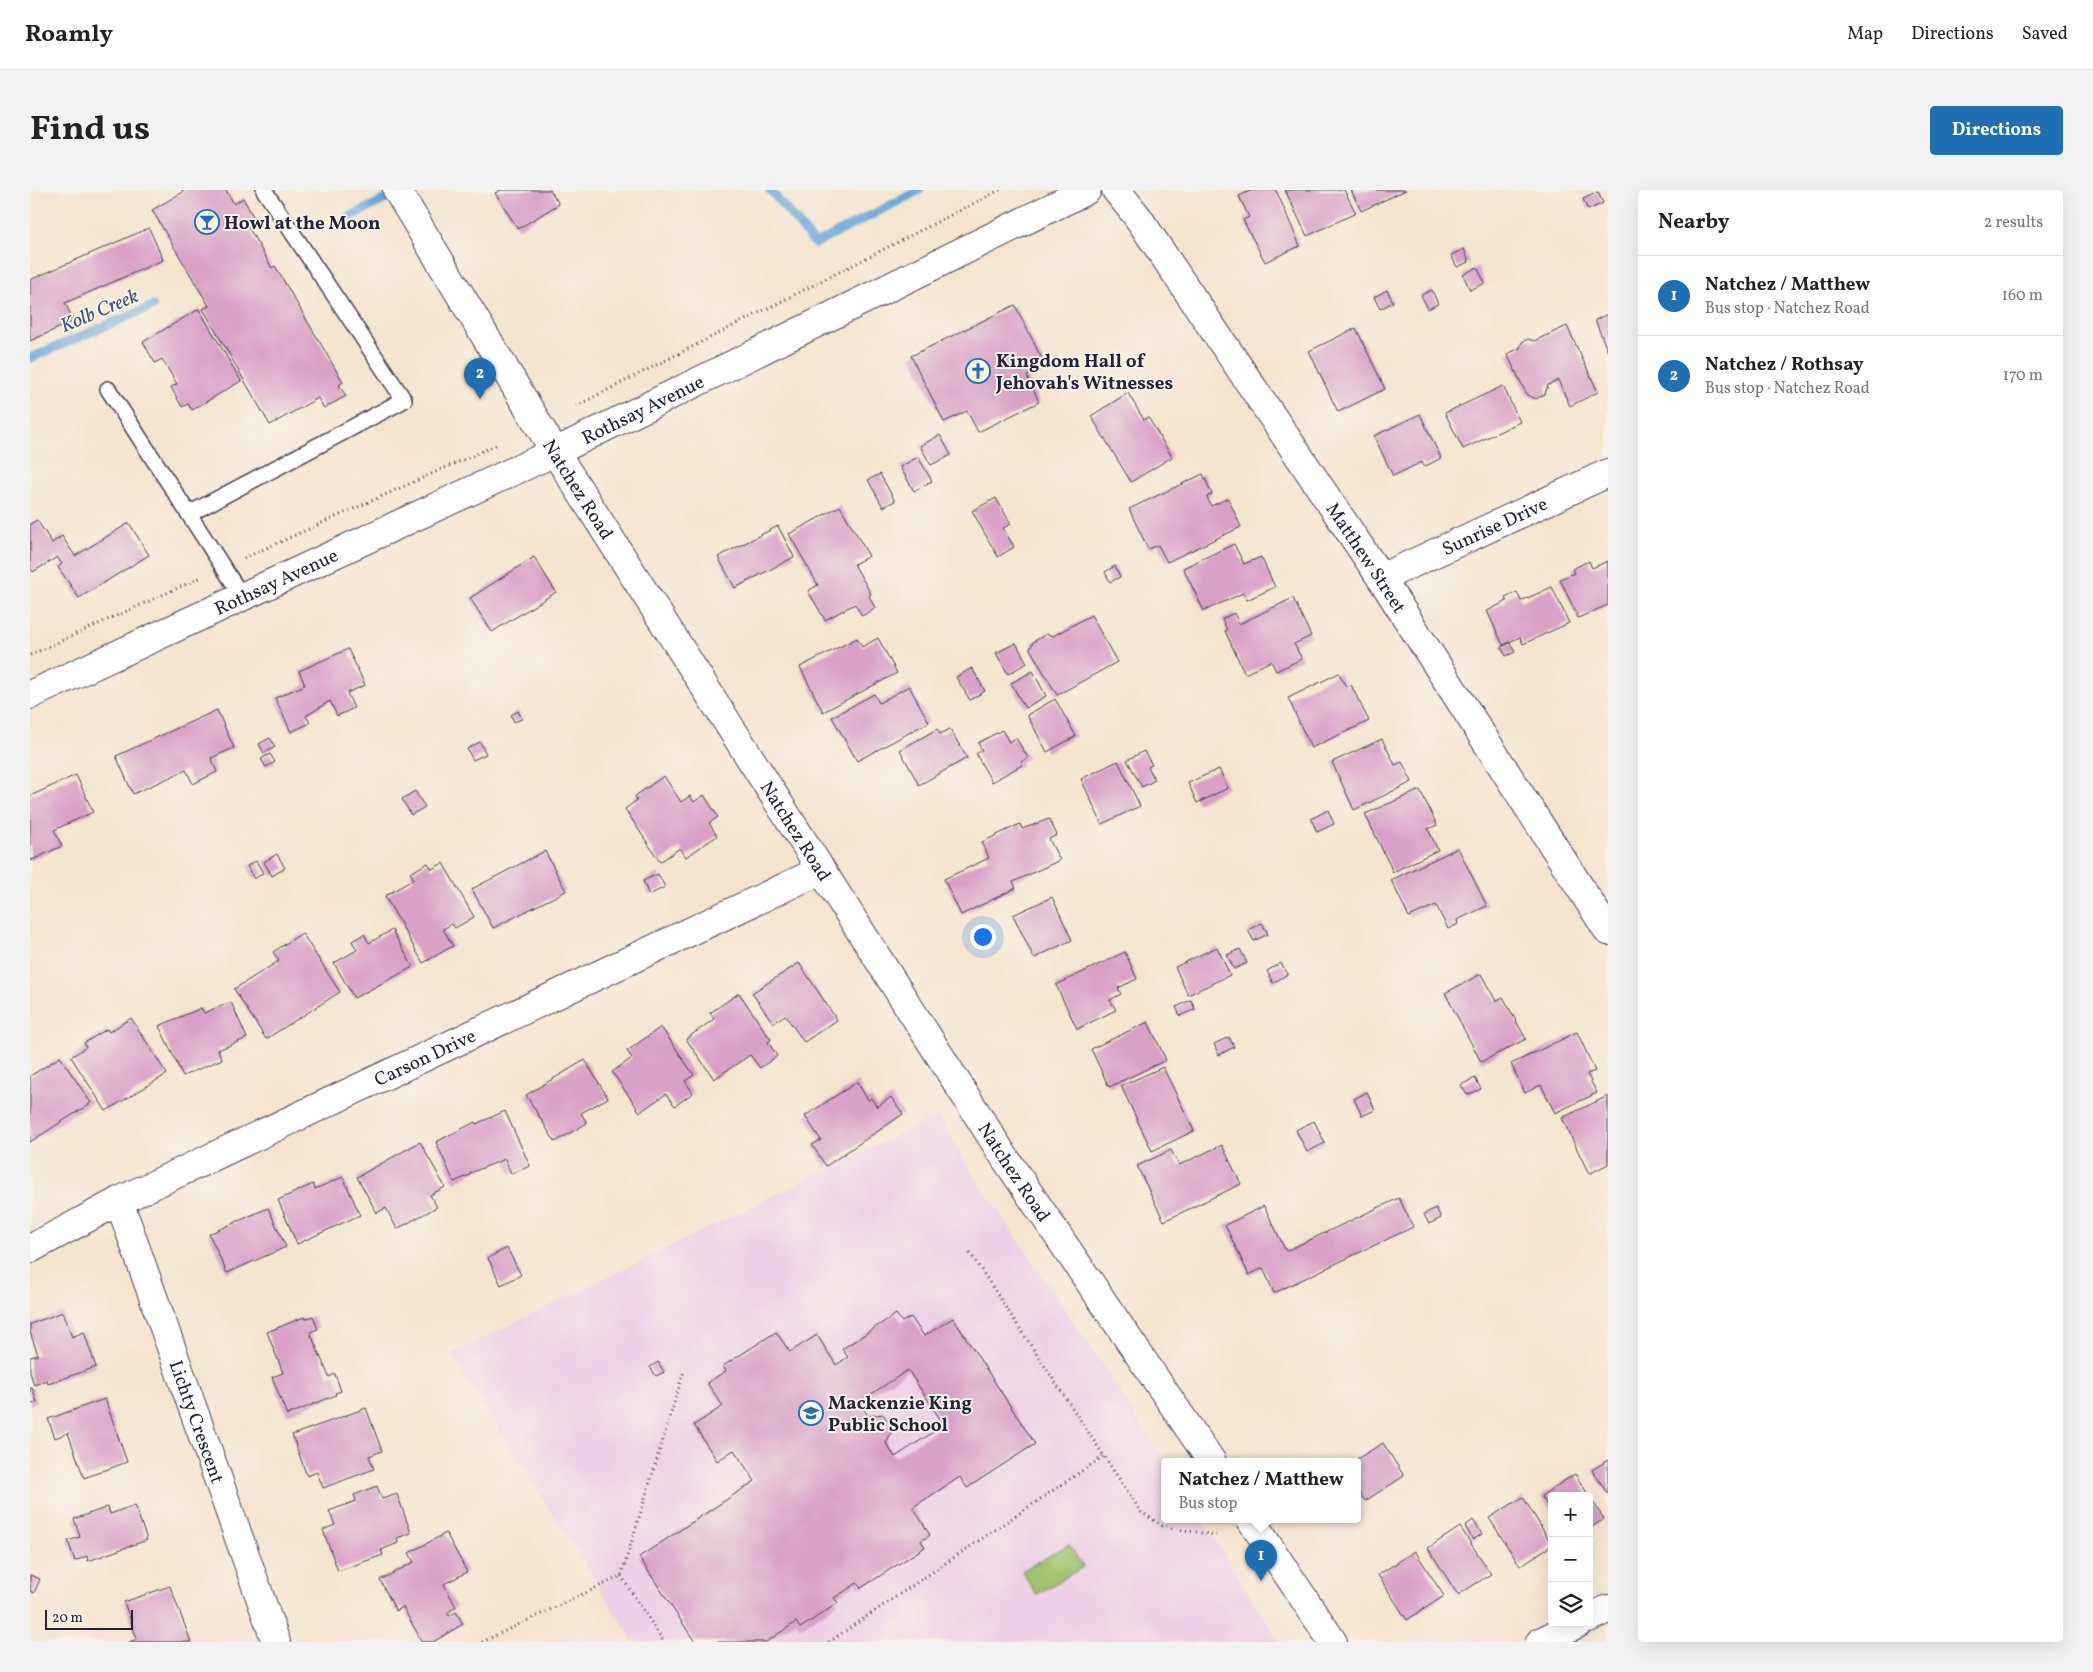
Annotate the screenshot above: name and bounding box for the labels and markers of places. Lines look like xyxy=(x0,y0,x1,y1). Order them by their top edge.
bar icon: Howl at the Moon xyxy=(194,209,220,235)
place label: Howl at the Moon xyxy=(224,211,381,237)
place label: Kingdom Hall of Jehovah's Witnesses xyxy=(995,349,1173,397)
pin: 2 xyxy=(464,358,496,399)
church icon: Kingdom Hall of Jehovah's Witnesses xyxy=(965,358,991,384)
place label: Mackenzie King Public School xyxy=(828,1391,972,1439)
school or university icon: Mackenzie King Public School xyxy=(798,1400,824,1426)
pin: 1 xyxy=(1245,1540,1277,1581)

